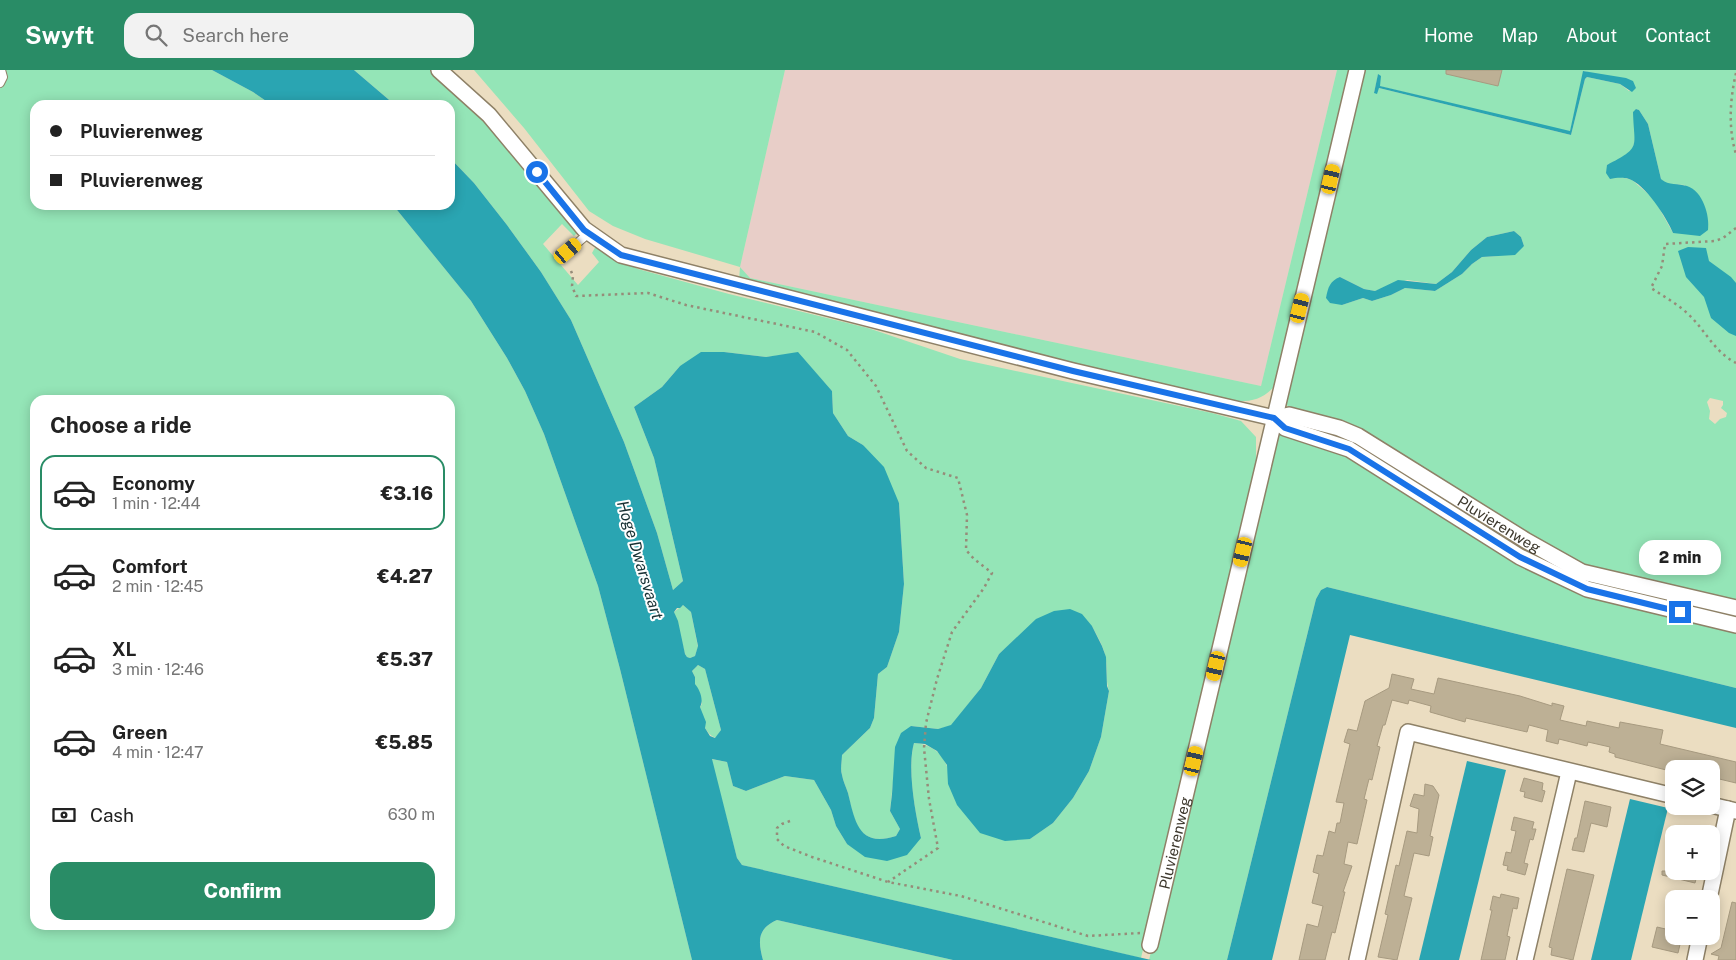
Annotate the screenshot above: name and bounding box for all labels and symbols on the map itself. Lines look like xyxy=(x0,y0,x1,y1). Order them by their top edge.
route start xyxy=(526,161,548,183)
car xyxy=(1320,163,1341,195)
car xyxy=(551,236,584,266)
car xyxy=(1289,292,1310,324)
street label: Pluvierenweg xyxy=(1455,492,1544,556)
water label: Hoge Dwarsvaart xyxy=(613,498,667,622)
car xyxy=(1232,536,1253,568)
callout: 2 min xyxy=(1639,540,1721,574)
route end xyxy=(1669,601,1691,623)
car xyxy=(1205,650,1226,682)
car xyxy=(1183,745,1204,777)
street label: Pluvierenweg xyxy=(1155,795,1193,891)

